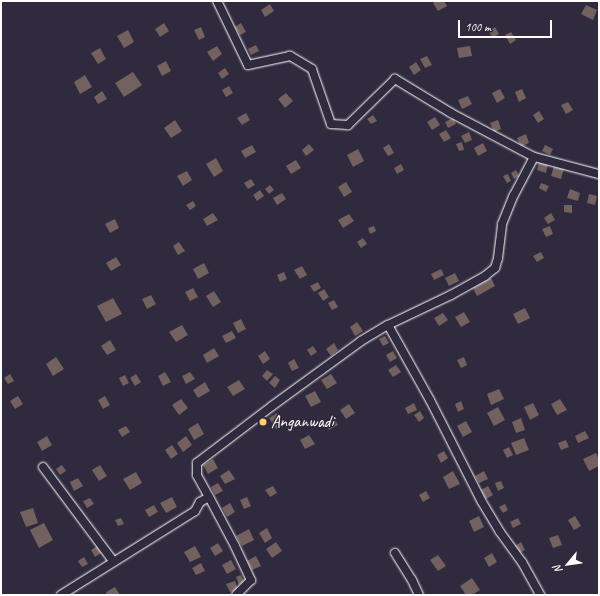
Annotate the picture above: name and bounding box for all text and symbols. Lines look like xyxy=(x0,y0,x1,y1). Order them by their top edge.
scale bar xyxy=(460,12,554,38)
text: 100 m xyxy=(465,19,491,35)
place label: Anganwadi xyxy=(271,412,334,432)
marker: Anganwadi xyxy=(258,417,268,427)
north arrow xyxy=(548,544,588,584)
text: N xyxy=(550,563,565,576)

